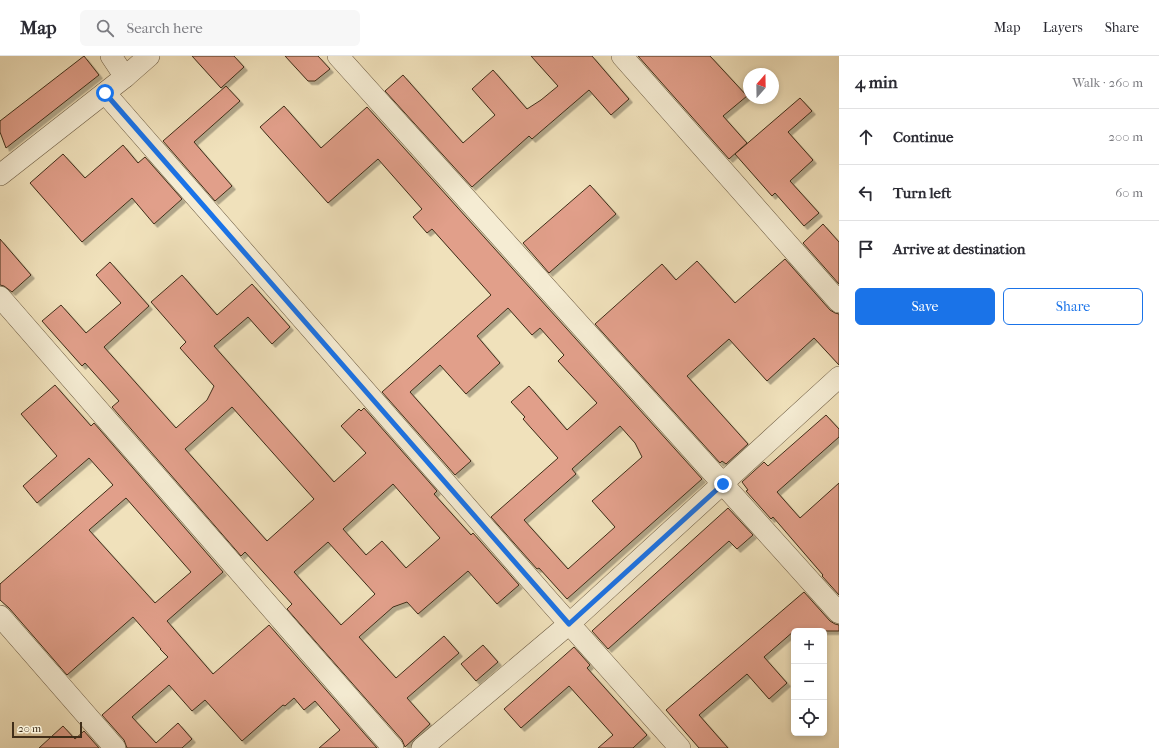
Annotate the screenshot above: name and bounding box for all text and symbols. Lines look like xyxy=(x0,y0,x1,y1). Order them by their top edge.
search box xyxy=(80,10,360,46)
text: Map xyxy=(20,17,56,39)
icon: search xyxy=(94,17,116,39)
text: Search here xyxy=(126,19,203,37)
text: Map xyxy=(994,19,1021,36)
text: Layers xyxy=(1043,19,1083,36)
text: Share xyxy=(1105,19,1139,36)
north arrow xyxy=(743,68,779,104)
text: 4 min xyxy=(855,72,898,92)
text: Walk · 260 m xyxy=(1072,75,1143,90)
route start xyxy=(96,84,114,102)
icon: ahead xyxy=(855,126,877,148)
text: Continue xyxy=(893,128,953,146)
text: 200 m xyxy=(1108,129,1143,144)
icon: left xyxy=(855,182,877,204)
text: Turn left xyxy=(893,184,951,202)
text: 60 m xyxy=(1115,185,1143,200)
icon: arrive xyxy=(855,238,877,260)
text: Arrive at destination xyxy=(893,240,1025,258)
button: Save xyxy=(855,288,995,325)
button: Share xyxy=(1003,288,1143,325)
route end xyxy=(714,475,732,493)
map controls xyxy=(791,628,827,736)
button: + xyxy=(791,628,827,664)
button: − xyxy=(791,664,827,700)
button: locate xyxy=(791,700,827,736)
scale bar xyxy=(12,720,82,739)
text: 20 m xyxy=(18,722,41,735)

